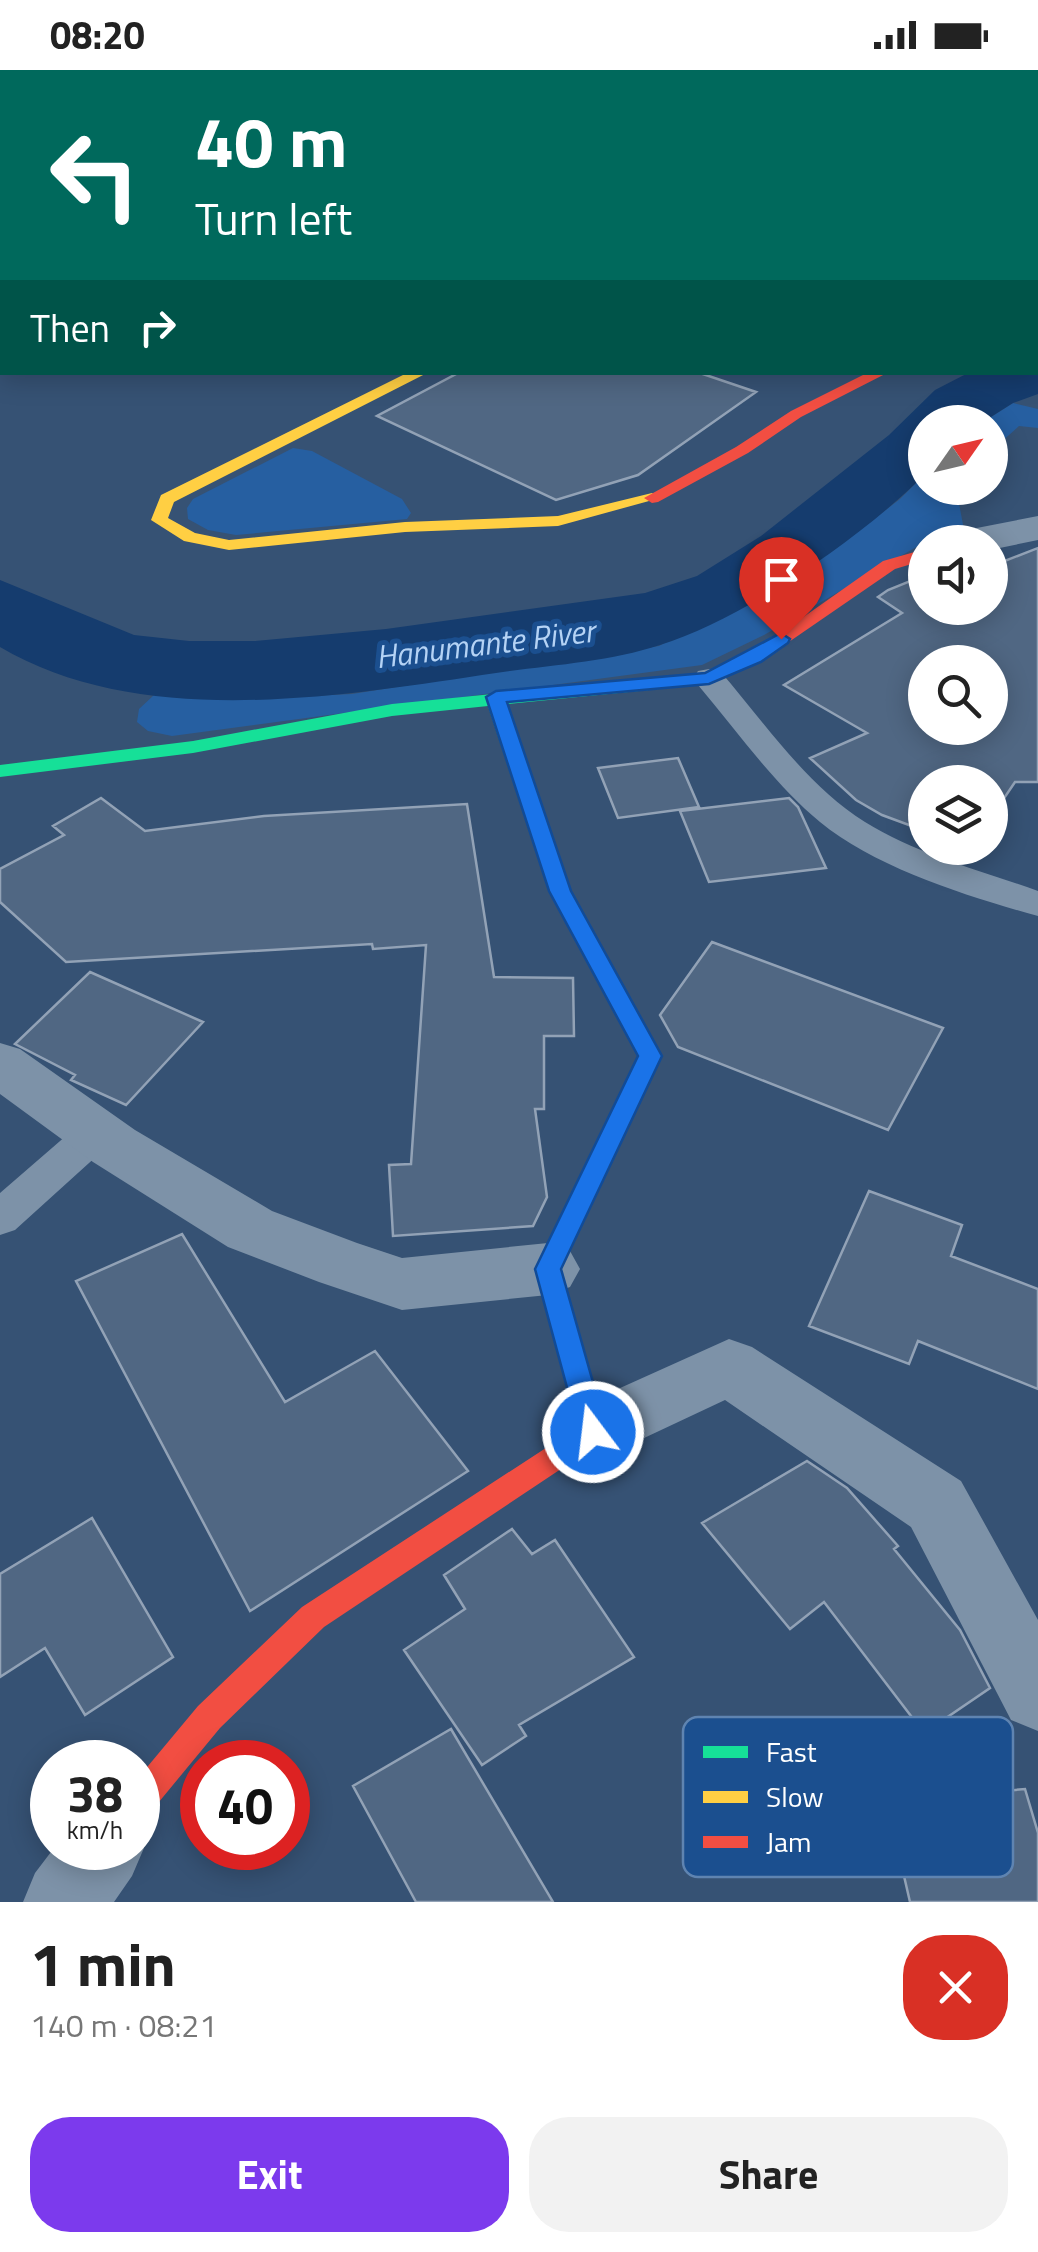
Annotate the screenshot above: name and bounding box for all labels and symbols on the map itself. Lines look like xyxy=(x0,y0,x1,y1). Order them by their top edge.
north arrow xyxy=(908,405,1008,505)
pin xyxy=(739,537,824,640)
water label: Hanumante River xyxy=(373,605,601,680)
position arrow xyxy=(541,1380,645,1484)
legend xyxy=(683,1717,1013,1877)
text: Fast xyxy=(766,1730,817,1773)
speed limit sign: 40 xyxy=(180,1740,310,1870)
text: Slow xyxy=(766,1775,824,1818)
text: Jam xyxy=(766,1820,812,1863)

